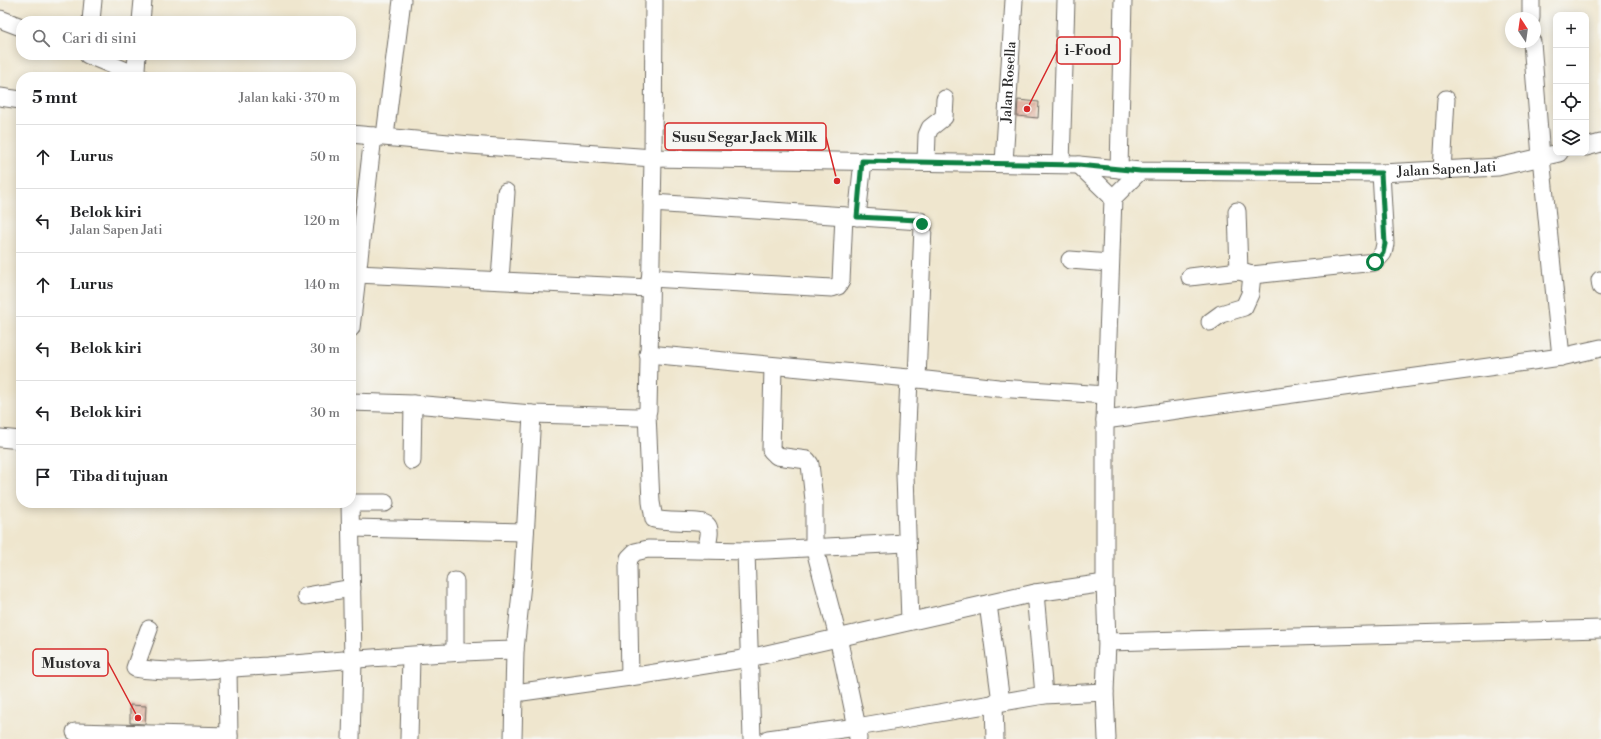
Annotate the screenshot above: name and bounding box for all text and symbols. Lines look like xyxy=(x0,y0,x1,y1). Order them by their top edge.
north arrow xyxy=(1505,12,1541,48)
map controls xyxy=(1553,12,1589,156)
button: + xyxy=(1553,12,1589,48)
search box xyxy=(16,16,356,60)
icon: search xyxy=(30,27,52,49)
text: Cari di sini xyxy=(62,29,137,48)
callout: i-Food xyxy=(1057,37,1120,64)
street label: Jalan Rosella xyxy=(997,40,1020,124)
text: i-Food xyxy=(1064,41,1112,60)
button: − xyxy=(1553,48,1589,84)
button: locate xyxy=(1553,84,1589,120)
text: 5 mnt xyxy=(32,87,77,109)
text: Jalan kaki · 370 m xyxy=(239,90,340,106)
button: layers xyxy=(1553,120,1589,156)
callout: Susu Segar Jack Milk xyxy=(665,123,826,150)
text: Susu Segar Jack Milk xyxy=(672,128,818,147)
icon: ahead xyxy=(32,146,54,168)
text: Lurus xyxy=(70,147,113,166)
text: 50 m xyxy=(310,149,340,165)
street label: Jalan Sapen Jati xyxy=(1395,158,1497,181)
text: Belok kiri xyxy=(70,203,141,222)
icon: left xyxy=(32,210,54,232)
text: 120 m xyxy=(304,213,340,229)
route end xyxy=(913,215,931,233)
text: Jalan Sapen Jati xyxy=(70,222,162,238)
route start xyxy=(1366,253,1384,271)
icon: ahead xyxy=(32,274,54,296)
text: Lurus xyxy=(70,275,113,294)
text: 140 m xyxy=(304,277,340,293)
icon: left xyxy=(32,338,54,360)
text: Belok kiri xyxy=(70,339,141,358)
text: 30 m xyxy=(310,341,340,357)
icon: left xyxy=(32,402,54,424)
text: Belok kiri xyxy=(70,403,141,422)
text: 30 m xyxy=(310,405,340,421)
icon: arrive xyxy=(32,466,54,488)
text: Tiba di tujuan xyxy=(70,467,168,486)
callout: Mustova xyxy=(33,649,108,676)
text: Mustova xyxy=(41,654,102,673)

